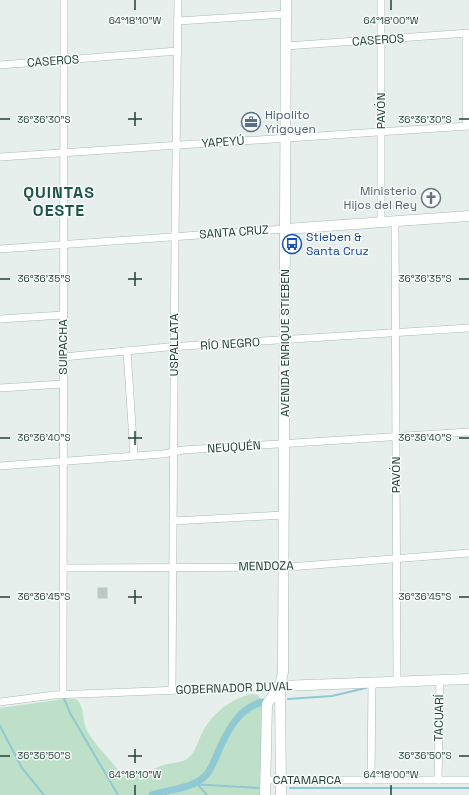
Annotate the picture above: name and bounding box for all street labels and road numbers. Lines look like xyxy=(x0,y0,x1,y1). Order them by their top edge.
street label: CASEROS xyxy=(351,30,405,50)
street label: CASEROS xyxy=(26,51,80,71)
street label: PAVÓN xyxy=(373,93,389,129)
street label: YAPEYÚ xyxy=(201,133,245,151)
street label: SANTA CRUZ xyxy=(199,222,269,242)
street label: AVENIDA ENRIQUE STIEBEN xyxy=(277,269,293,417)
street label: USPALLATA xyxy=(166,313,182,376)
street label: SUIPACHA xyxy=(55,319,71,375)
street label: RÍO NEGRO xyxy=(200,334,260,354)
street label: NEUQUÉN xyxy=(207,437,261,457)
street label: PAVÓN xyxy=(388,457,404,493)
street label: MENDOZA xyxy=(238,558,294,574)
street label: GOBERNADOR DUVAL xyxy=(175,678,293,698)
street label: TACUARÍ xyxy=(431,694,447,742)
street label: CATAMARCA xyxy=(273,772,342,788)

